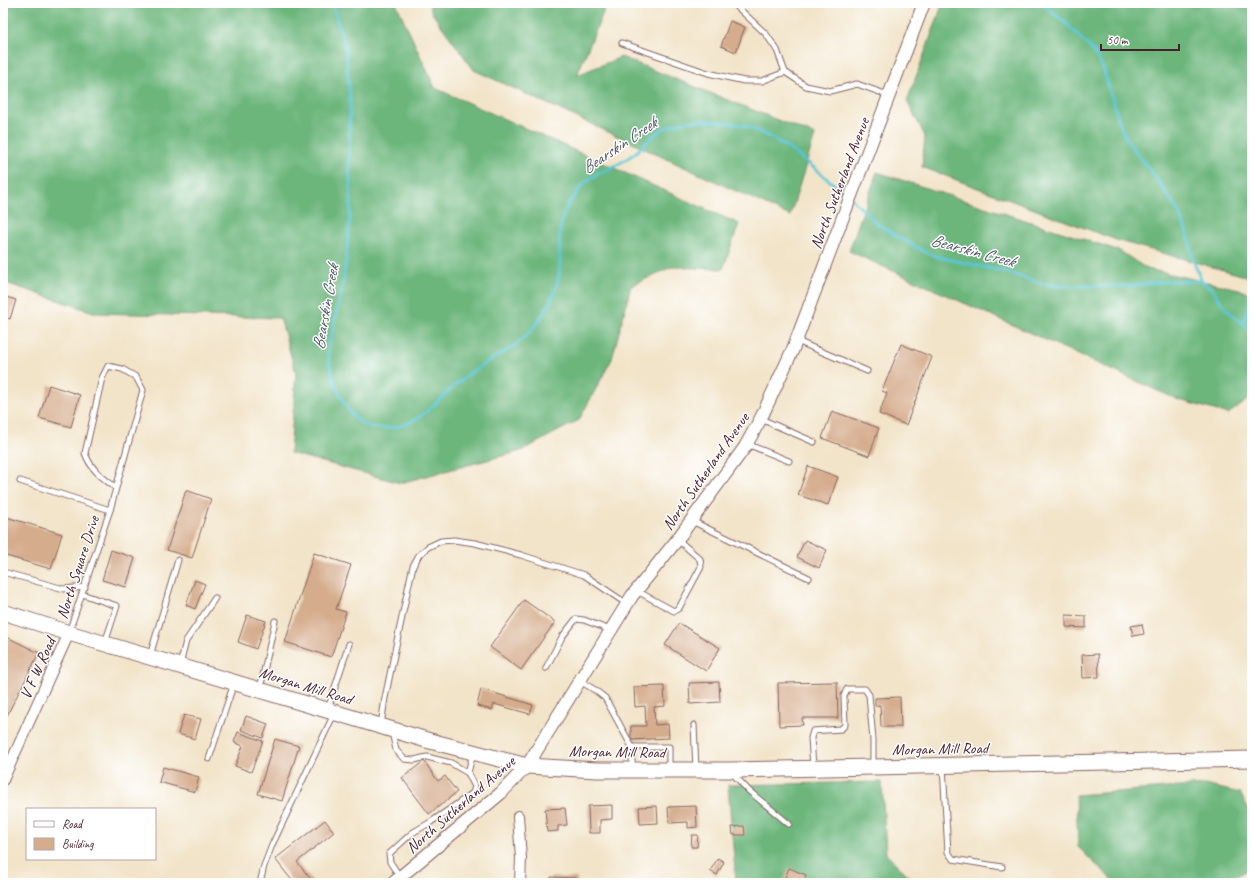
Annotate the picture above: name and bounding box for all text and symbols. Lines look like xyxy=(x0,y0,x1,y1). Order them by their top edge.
scale bar xyxy=(1101,26,1179,52)
text: 50 m xyxy=(1107,32,1129,48)
water label: Bearskin Creek xyxy=(578,111,664,178)
street label: North Sutherland Avenue xyxy=(806,113,875,252)
water label: Bearskin Creek xyxy=(929,229,1021,273)
water label: Bearskin Creek xyxy=(308,259,344,351)
street label: North Sutherland Avenue xyxy=(658,408,755,534)
street label: North Square Drive xyxy=(52,512,105,621)
street label: V F W Road xyxy=(16,632,61,702)
street label: Morgan Mill Road xyxy=(257,662,357,710)
street label: Morgan Mill Road xyxy=(892,738,991,760)
street label: Morgan Mill Road xyxy=(569,741,668,763)
street label: North Sutherland Avenue xyxy=(402,751,521,858)
legend xyxy=(26,808,156,860)
text: Road xyxy=(62,816,84,832)
text: Building xyxy=(62,836,94,852)

